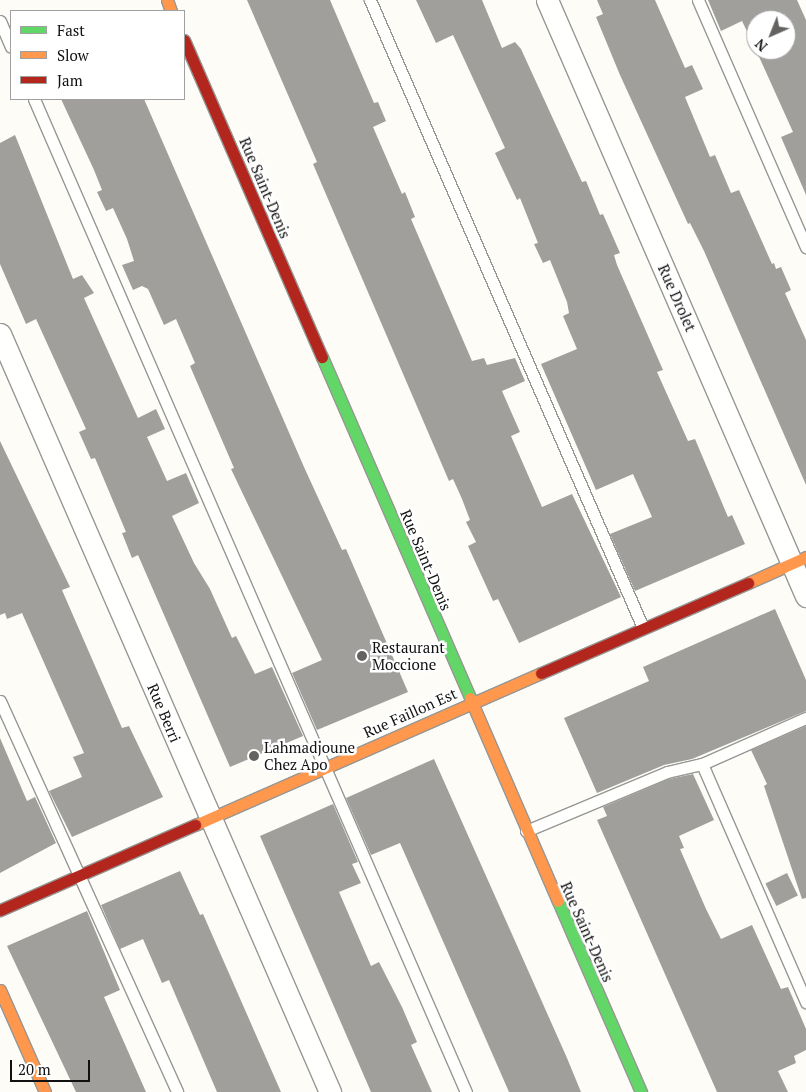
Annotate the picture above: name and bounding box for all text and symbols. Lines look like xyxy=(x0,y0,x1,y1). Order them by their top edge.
legend xyxy=(10,10,185,100)
north arrow xyxy=(746,10,796,60)
text: Fast xyxy=(57,20,85,40)
text: N xyxy=(751,35,771,56)
text: Slow xyxy=(57,45,89,65)
text: Jam xyxy=(57,70,83,90)
street label: Rue Saint-Denis xyxy=(236,135,294,241)
street label: Rue Drolet xyxy=(654,262,700,334)
street label: Rue Saint-Denis xyxy=(397,507,455,613)
place label: Restaurant Moccione xyxy=(372,638,445,673)
marker: Restaurant Moccione xyxy=(356,650,368,662)
street label: Rue Berri xyxy=(144,681,184,745)
street label: Rue Faillon Est xyxy=(361,684,459,742)
place label: Lahmadjoune Chez Apo xyxy=(264,738,355,773)
marker: Lahmadjoune Chez Apo xyxy=(248,750,260,762)
street label: Rue Saint-Denis xyxy=(557,879,617,985)
scale bar xyxy=(12,1050,92,1082)
text: 20 m xyxy=(18,1059,51,1079)

